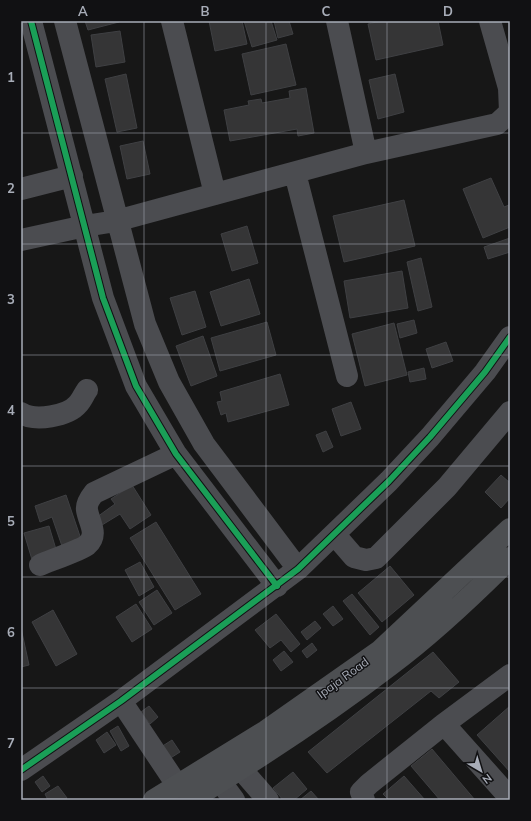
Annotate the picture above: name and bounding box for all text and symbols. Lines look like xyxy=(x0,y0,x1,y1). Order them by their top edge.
text: A xyxy=(78,3,88,19)
text: B xyxy=(201,3,210,19)
text: C xyxy=(322,3,331,19)
text: D xyxy=(443,3,453,19)
text: 1 xyxy=(7,69,15,85)
text: 2 xyxy=(7,180,15,196)
text: 3 xyxy=(7,291,15,307)
text: 4 xyxy=(7,402,15,418)
text: 5 xyxy=(7,513,15,529)
text: 6 xyxy=(7,624,15,640)
street label: Ipaja Road xyxy=(314,654,371,701)
text: 7 xyxy=(7,735,15,751)
north arrow xyxy=(461,751,501,791)
text: N xyxy=(480,771,495,787)

